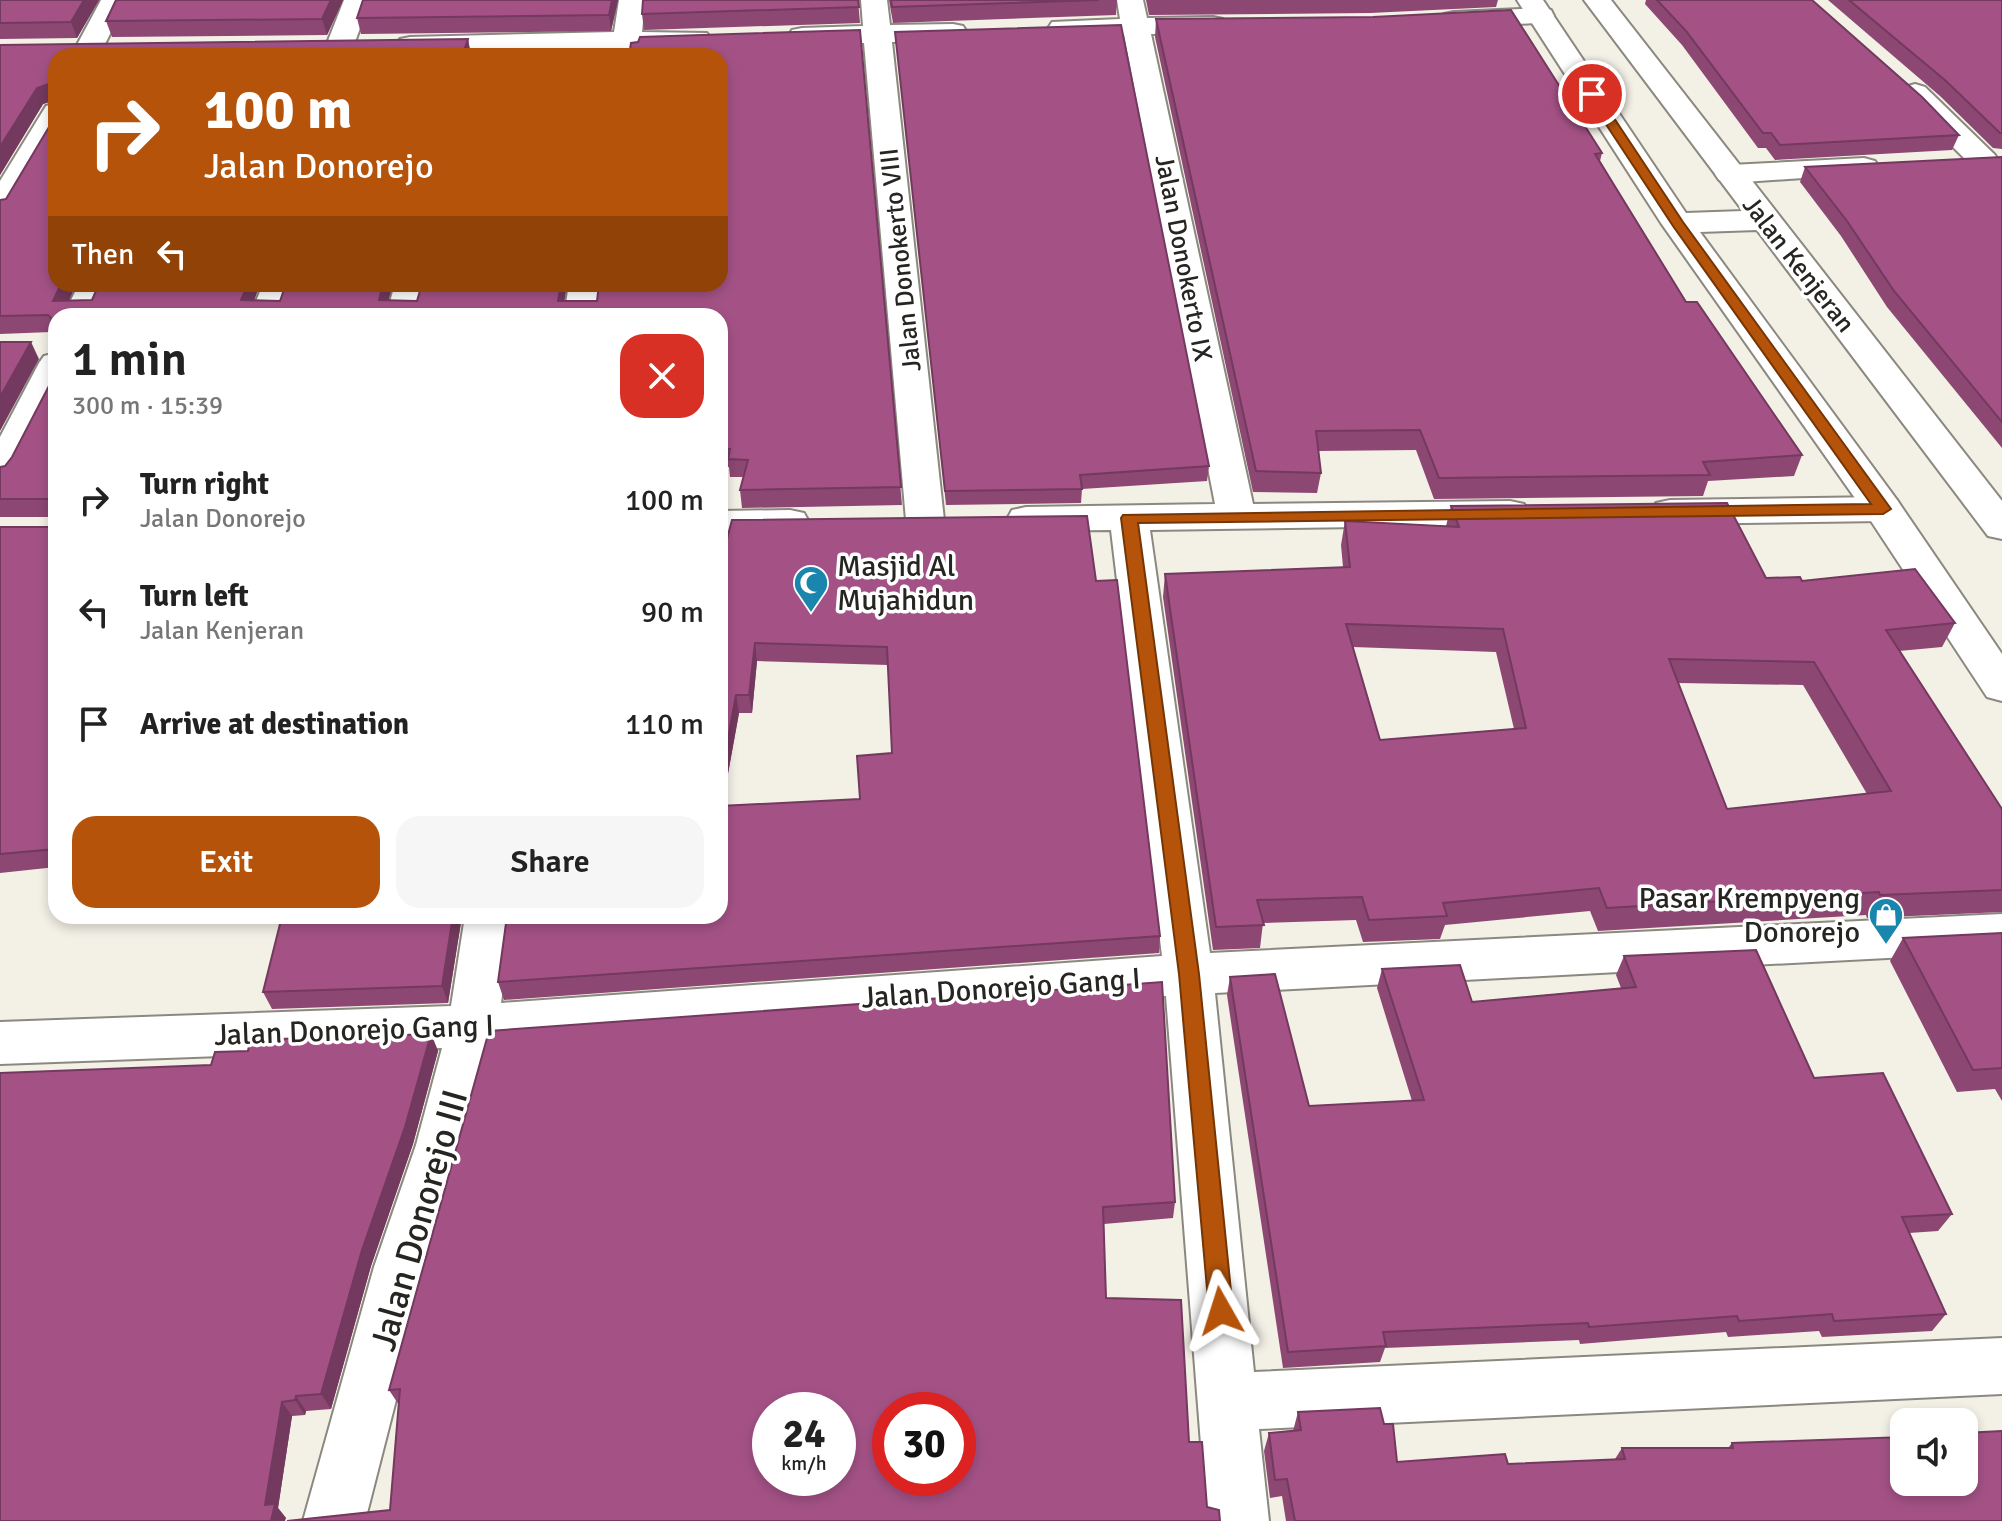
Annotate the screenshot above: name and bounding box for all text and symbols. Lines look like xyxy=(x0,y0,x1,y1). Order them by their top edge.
pin xyxy=(1558,60,1626,128)
icon: arrive xyxy=(1570,72,1614,116)
text: 100 m xyxy=(204,75,352,144)
icon: right xyxy=(72,80,176,184)
text: Jalan Donorejo xyxy=(204,144,434,189)
street label: Jalan Donokerto VIII xyxy=(873,147,929,373)
street label: Jalan Donokerto IX xyxy=(1147,152,1219,364)
street label: Jalan Kenjeran xyxy=(1735,190,1861,339)
icon: left xyxy=(150,232,194,276)
text: Then xyxy=(72,236,134,273)
text: 1 min xyxy=(72,330,187,389)
button: close xyxy=(620,334,704,418)
text: 300 m · 15:39 xyxy=(72,390,223,422)
text: Turn right xyxy=(140,466,269,503)
icon: right xyxy=(72,478,116,522)
text: 100 m xyxy=(625,482,704,519)
text: Jalan Donorejo xyxy=(140,503,306,535)
place label: Masjid Al Mujahidun xyxy=(837,548,974,619)
mosque icon: Masjid Al Mujahidun xyxy=(792,564,830,614)
text: Turn left xyxy=(140,578,249,615)
icon: left xyxy=(72,590,116,634)
text: 90 m xyxy=(641,594,704,631)
text: Jalan Kenjeran xyxy=(140,615,304,647)
icon: arrive xyxy=(72,702,116,746)
text: Arrive at destination xyxy=(140,706,409,743)
text: 110 m xyxy=(625,706,704,743)
button: Exit xyxy=(72,816,380,908)
button: Share xyxy=(396,816,704,908)
place label: Pasar Krempyeng Donorejo xyxy=(1638,880,1860,951)
shop icon: Pasar Krempyeng Donorejo xyxy=(1867,896,1905,946)
street label: Jalan Donorejo Gang I xyxy=(860,960,1142,1017)
street label: Jalan Donorejo Gang I xyxy=(213,1007,495,1054)
street label: Jalan Donorejo III xyxy=(361,1085,478,1356)
position arrow xyxy=(1179,1269,1263,1353)
speed limit sign: 30 xyxy=(872,1392,976,1496)
map controls xyxy=(1890,1408,1978,1496)
button: sound xyxy=(1890,1408,1978,1496)
text: 24 xyxy=(782,1409,826,1459)
text: km/h xyxy=(781,1451,827,1476)

